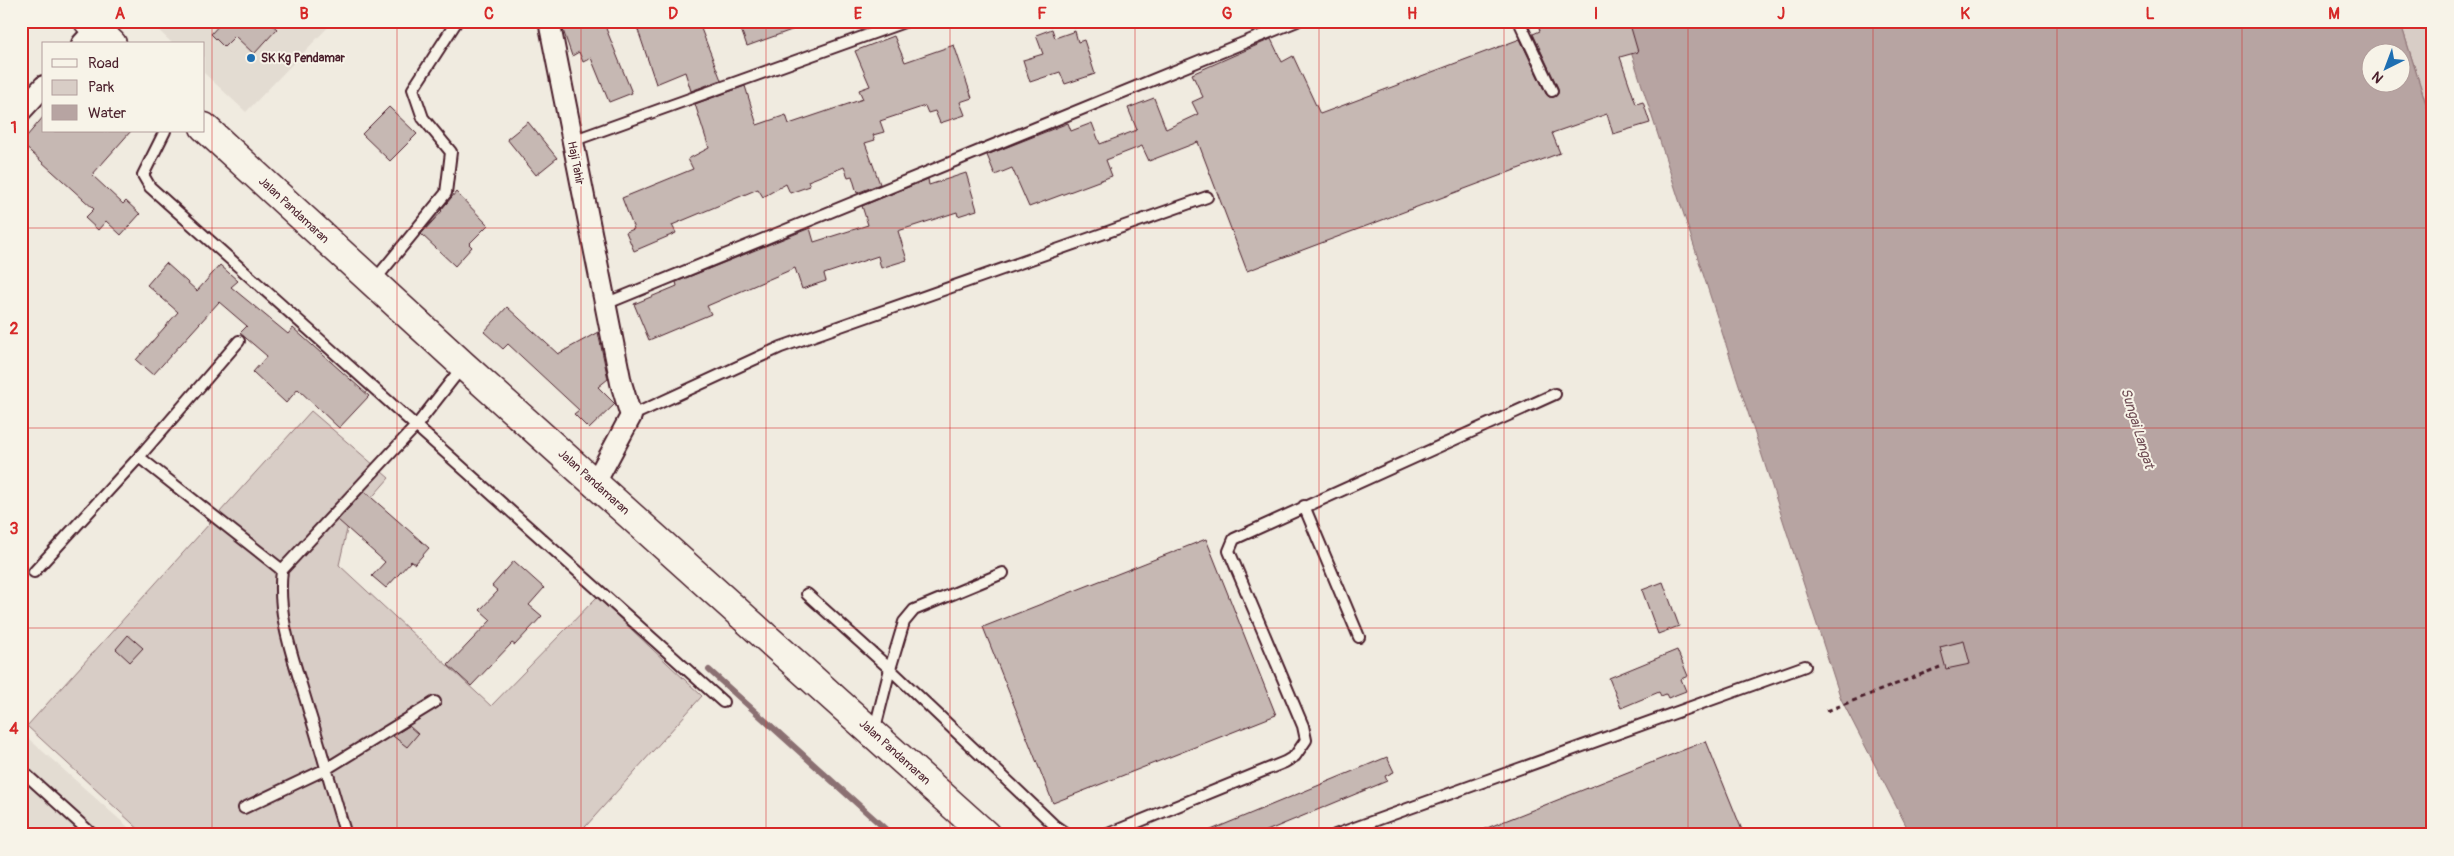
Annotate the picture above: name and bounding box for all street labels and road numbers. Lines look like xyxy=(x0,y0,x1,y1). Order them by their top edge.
street label: Haji Tahir xyxy=(564,140,587,187)
street label: Jalan Pandamaran xyxy=(255,174,332,247)
street label: Jalan Pandamaran xyxy=(555,446,633,519)
street label: Jalan Pandamaran xyxy=(856,716,934,789)

